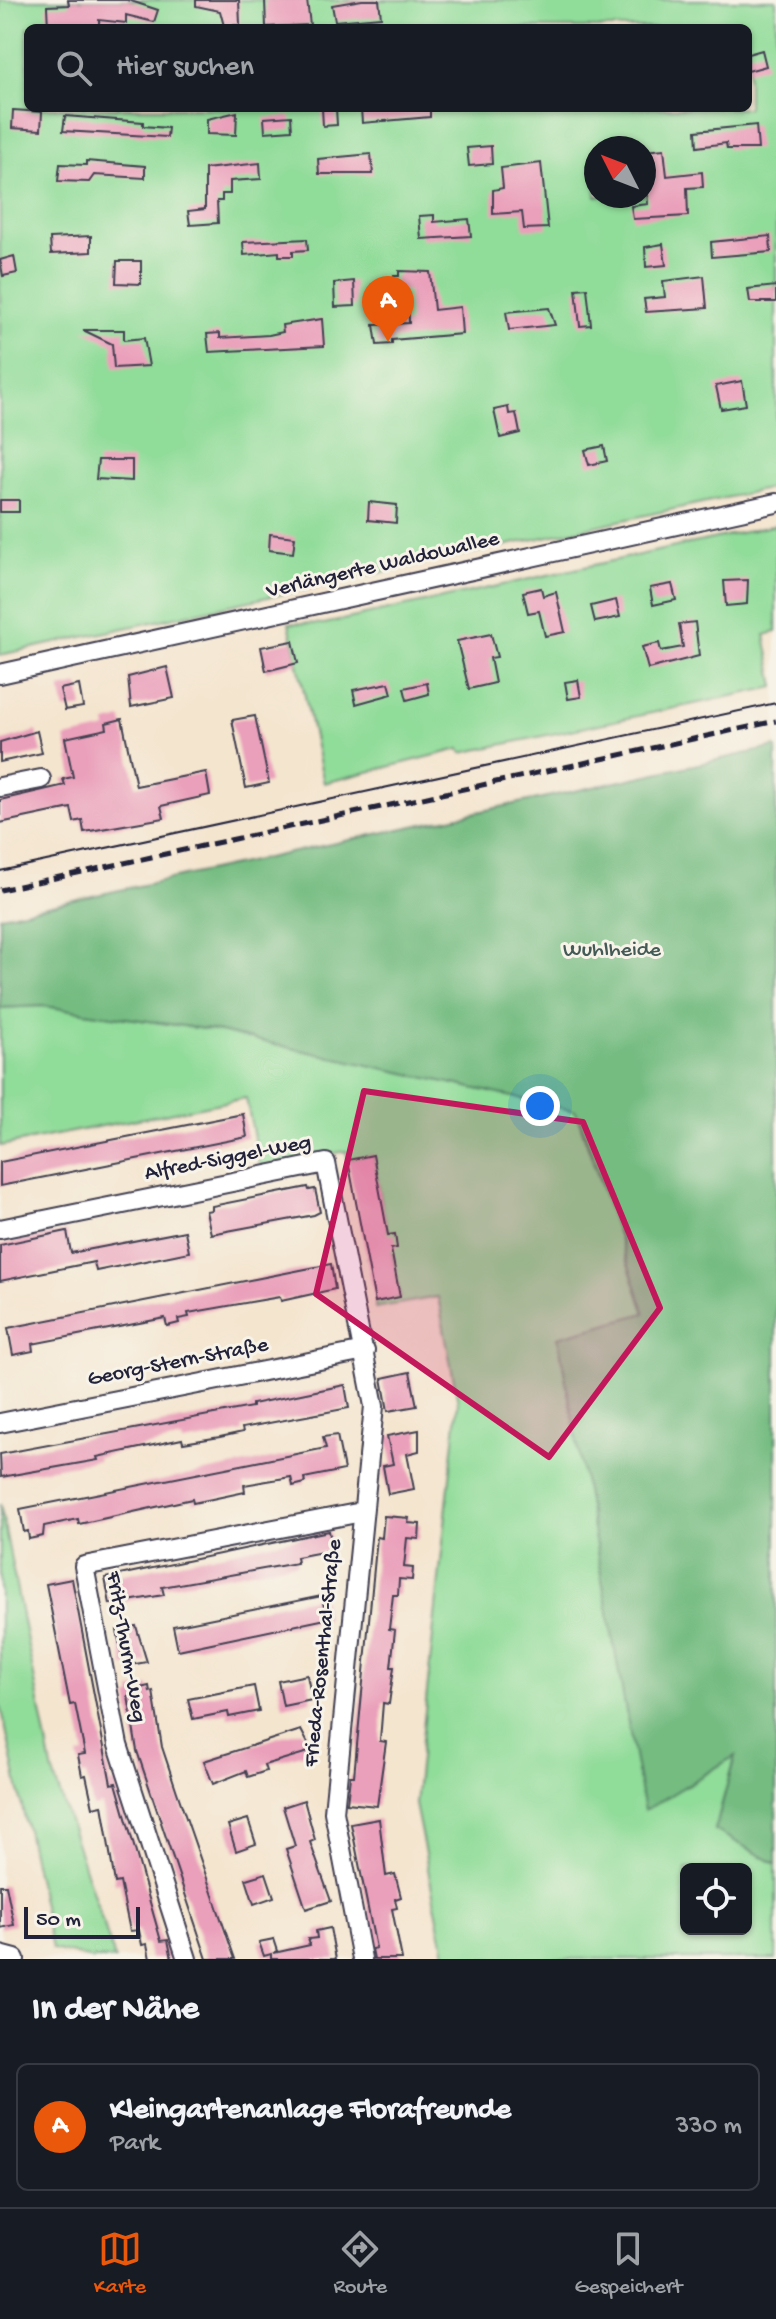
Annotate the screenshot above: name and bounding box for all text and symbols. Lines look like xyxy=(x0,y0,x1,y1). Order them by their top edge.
search box xyxy=(24,24,752,112)
icon: search xyxy=(52,46,96,90)
text: Hier suchen xyxy=(116,51,254,86)
north arrow xyxy=(584,136,656,208)
pin: A xyxy=(362,276,414,342)
street label: Verlängerte Waldowallee xyxy=(263,526,502,606)
park label: Wuhlheide xyxy=(563,938,662,964)
your location xyxy=(520,1086,560,1126)
street label: Alfred-Siggel-Weg xyxy=(142,1130,314,1188)
street label: Georg-Stern-Straße xyxy=(85,1333,271,1393)
street label: Frieda-Rosenthal-Straße xyxy=(299,1537,349,1769)
street label: Fritz-Thurm-Weg xyxy=(99,1568,151,1725)
map controls xyxy=(680,1863,752,1935)
button: locate xyxy=(680,1863,752,1935)
scale bar xyxy=(24,1903,140,1939)
text: 50 m xyxy=(36,1908,81,1934)
text: In der Nähe xyxy=(32,1991,199,2031)
text: Kleingartenanlage Florafreunde xyxy=(110,2094,511,2129)
text: A xyxy=(52,2112,68,2143)
text: 330 m xyxy=(676,2112,742,2143)
text: Park xyxy=(110,2129,160,2160)
tab: Karte xyxy=(94,2227,146,2301)
tab: Route xyxy=(334,2227,387,2301)
tab: Gespeichert xyxy=(575,2227,682,2301)

